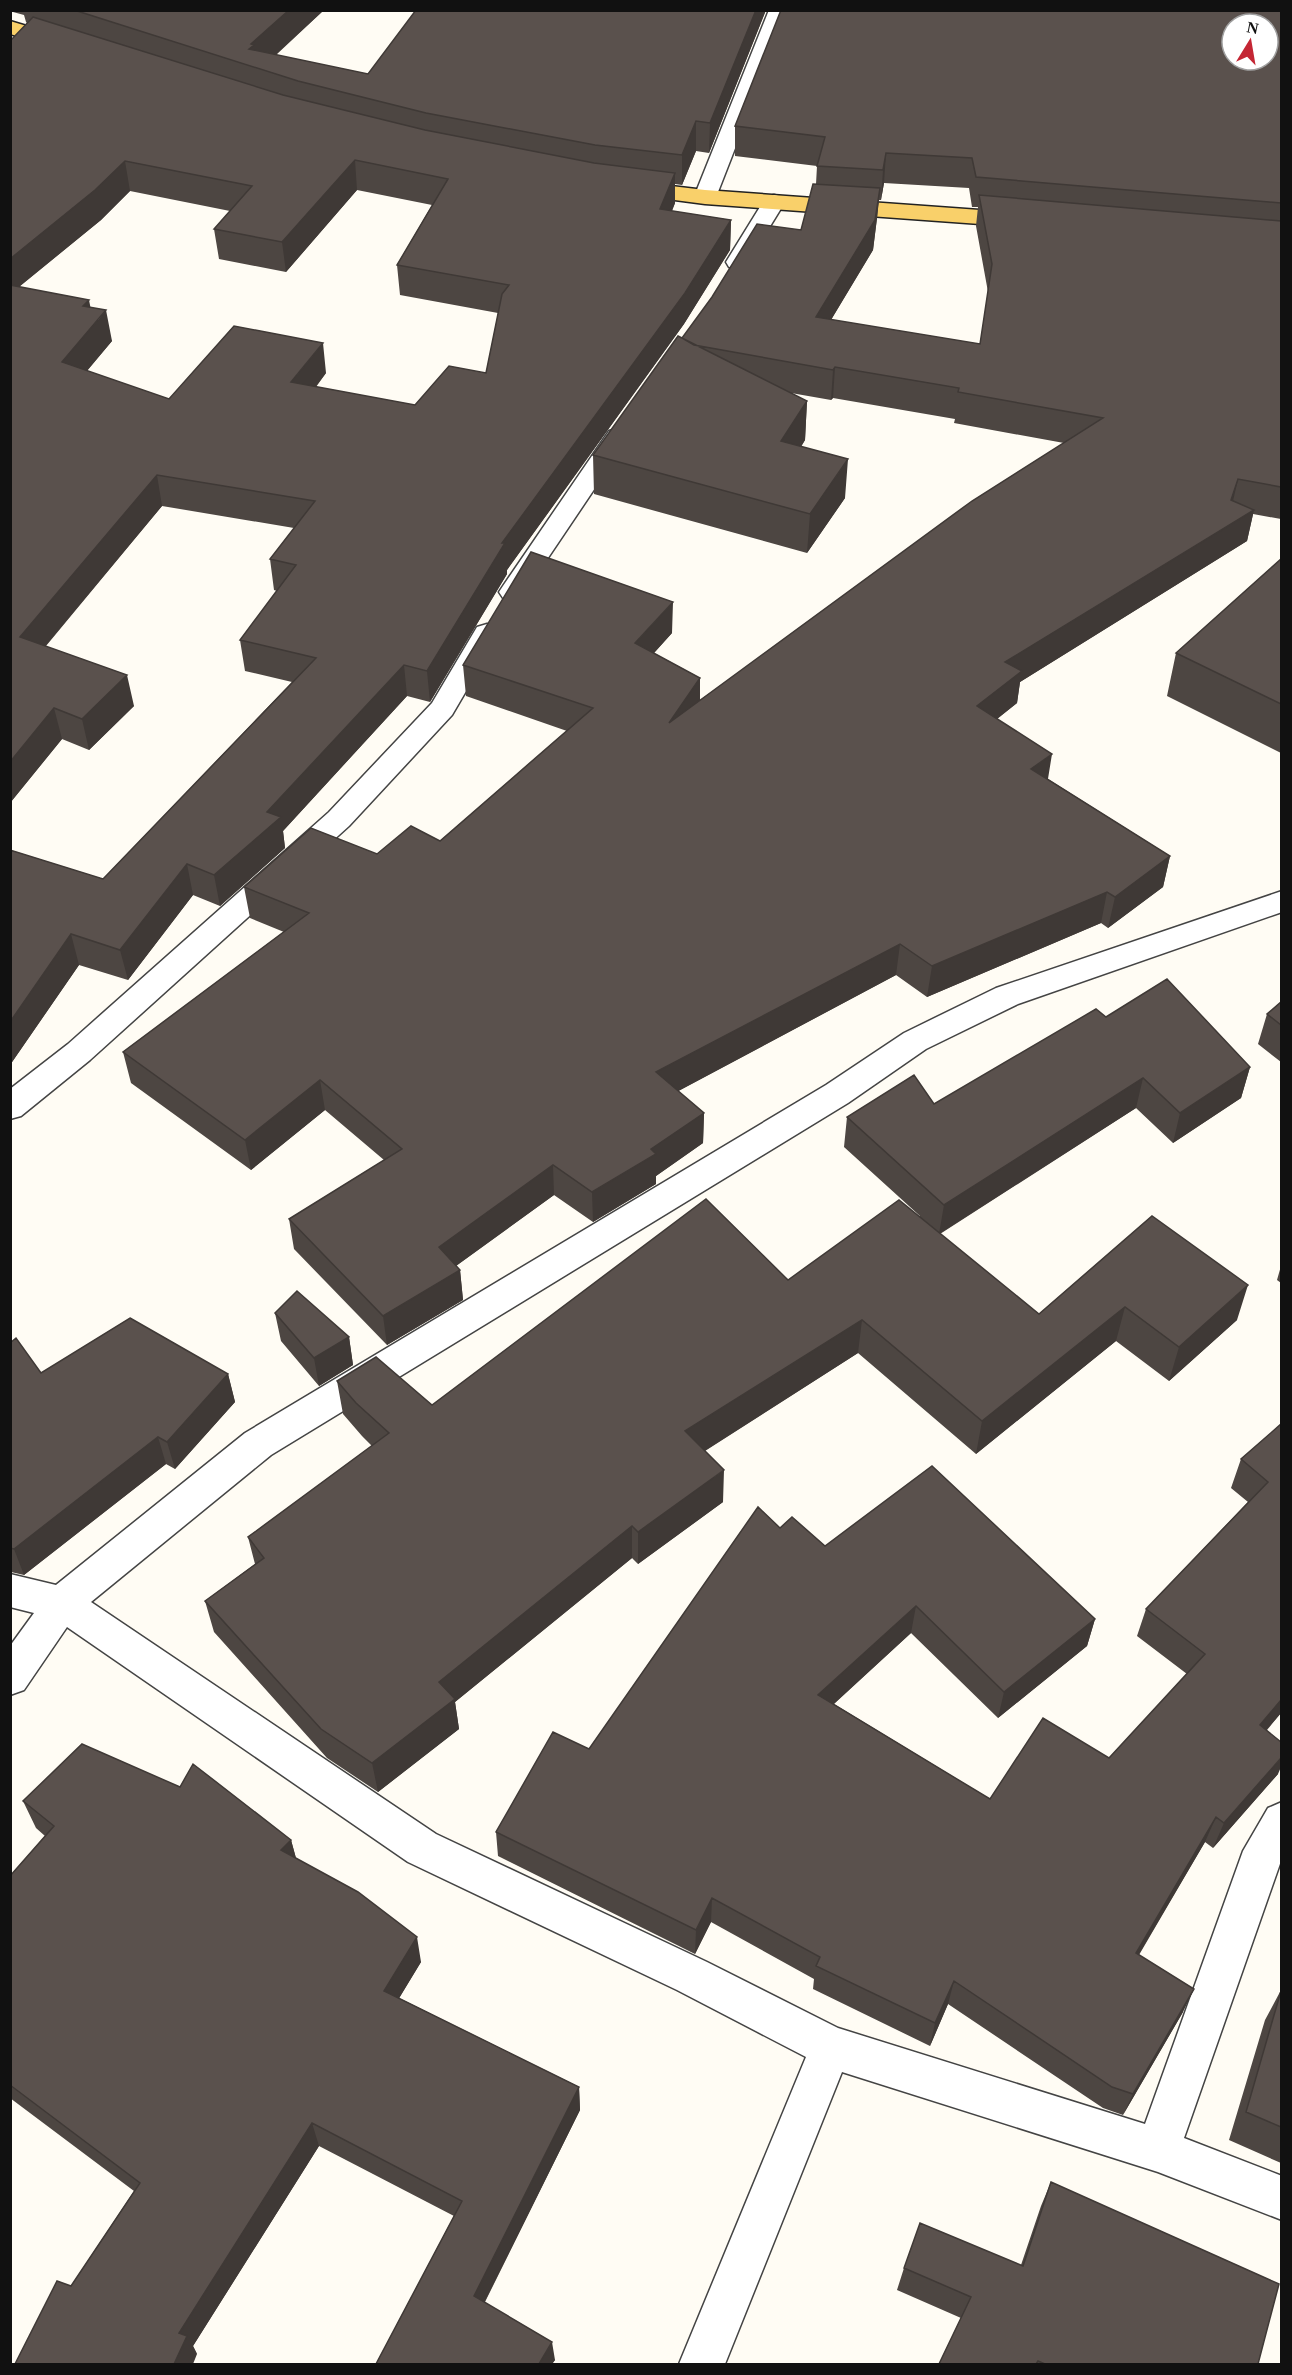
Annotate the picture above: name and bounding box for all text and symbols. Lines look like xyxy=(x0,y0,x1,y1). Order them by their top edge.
north arrow xyxy=(1220,12,1280,72)
text: N xyxy=(1245,18,1260,37)

